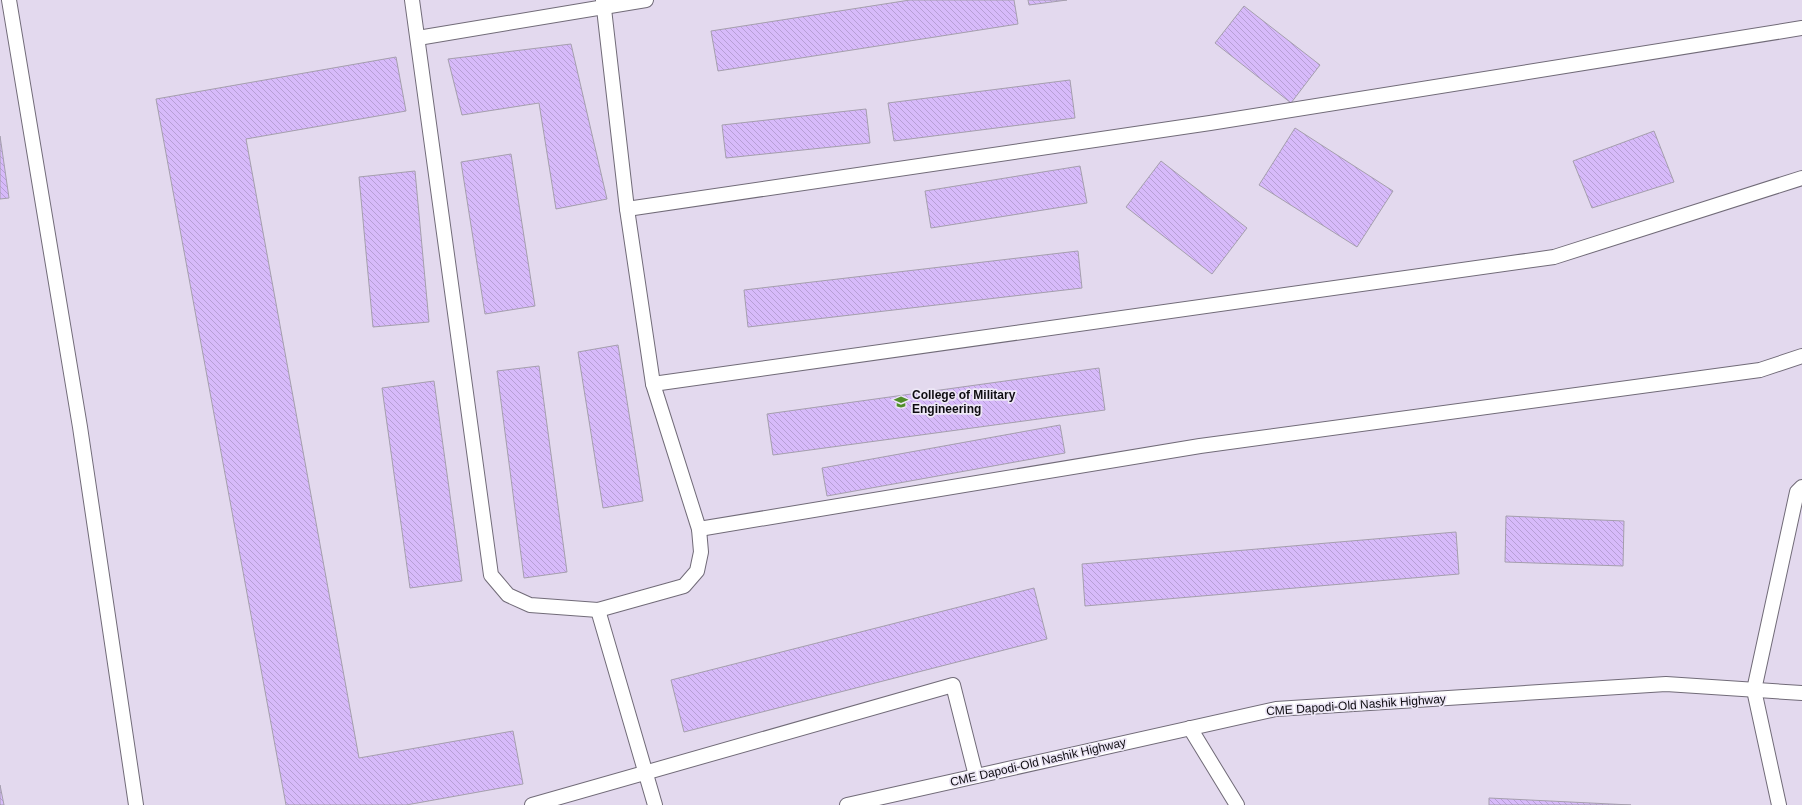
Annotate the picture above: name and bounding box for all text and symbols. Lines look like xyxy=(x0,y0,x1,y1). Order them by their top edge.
place label: College of Military Engineering xyxy=(912,388,1016,416)
school or university icon: College of Military Engineering xyxy=(893,394,909,410)
street label: CME Dapodi-Old Nashik Highway xyxy=(1266,692,1446,718)
street label: CME Dapodi-Old Nashik Highway xyxy=(949,735,1127,789)

